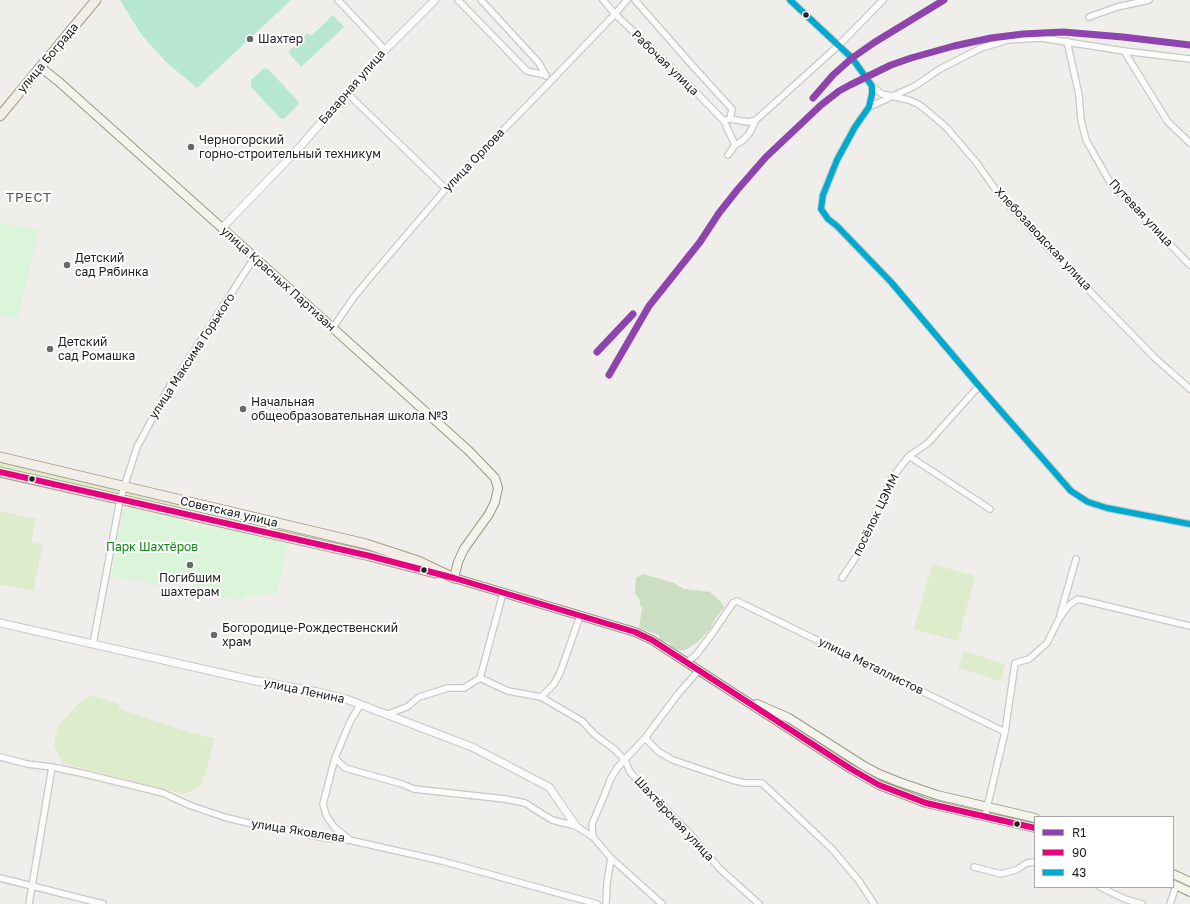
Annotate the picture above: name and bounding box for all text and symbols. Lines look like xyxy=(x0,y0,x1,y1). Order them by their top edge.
unlabelled marker xyxy=(801,10,811,20)
street label: улица Бограда xyxy=(14,20,82,96)
street label: Рабочая улица xyxy=(629,27,701,99)
place label: Шахтер xyxy=(258,32,303,46)
marker: Шахтер xyxy=(245,34,255,44)
street label: Базарная улица xyxy=(316,47,388,127)
street label: улица Орлова xyxy=(440,125,508,195)
place label: Черногорский горно-строительный техникум xyxy=(199,133,381,161)
marker: Черногорский горно-строительный техникум xyxy=(186,142,196,152)
street label: Путевая улица xyxy=(1106,176,1176,250)
street label: Хлебозаводская улица xyxy=(991,184,1095,294)
district label: ТРЕСТ xyxy=(6,190,52,206)
street label: улица Красных Партизан xyxy=(218,224,338,334)
place label: Детский сад Рябинка xyxy=(75,251,149,279)
marker: Детский сад Рябинка xyxy=(62,260,72,270)
street label: улица Максима Горького xyxy=(146,290,238,422)
place label: Детский сад Ромашка xyxy=(58,335,135,363)
marker: Детский сад Ромашка xyxy=(45,344,55,354)
place label: Начальная общеобразовательная школа №3 xyxy=(251,395,448,423)
marker: Начальная общеобразовательная школа №3 xyxy=(238,404,248,414)
street label: посёлок ЦЭММ xyxy=(850,472,902,558)
unlabelled marker xyxy=(27,474,37,484)
street label: Советская улица xyxy=(179,494,279,530)
park label: Парк Шахтёров xyxy=(106,540,198,554)
marker: Погибшим шахтерам xyxy=(185,560,195,570)
unlabelled marker xyxy=(419,565,429,575)
place label: Погибшим шахтерам xyxy=(159,571,221,599)
place label: Богородице-Рождественский храм xyxy=(222,621,398,649)
marker: Богородице-Рождественский храм xyxy=(209,630,219,640)
street label: улица Металлистов xyxy=(816,634,926,698)
street label: улица Ленина xyxy=(262,675,346,707)
street label: Шахтёрская улица xyxy=(631,774,717,864)
street label: улица Яковлева xyxy=(250,816,346,846)
legend xyxy=(1034,816,1174,888)
unlabelled marker xyxy=(1012,819,1022,829)
text: R1 xyxy=(1072,825,1086,840)
text: 90 xyxy=(1072,845,1087,860)
text: 43 xyxy=(1072,865,1086,880)

